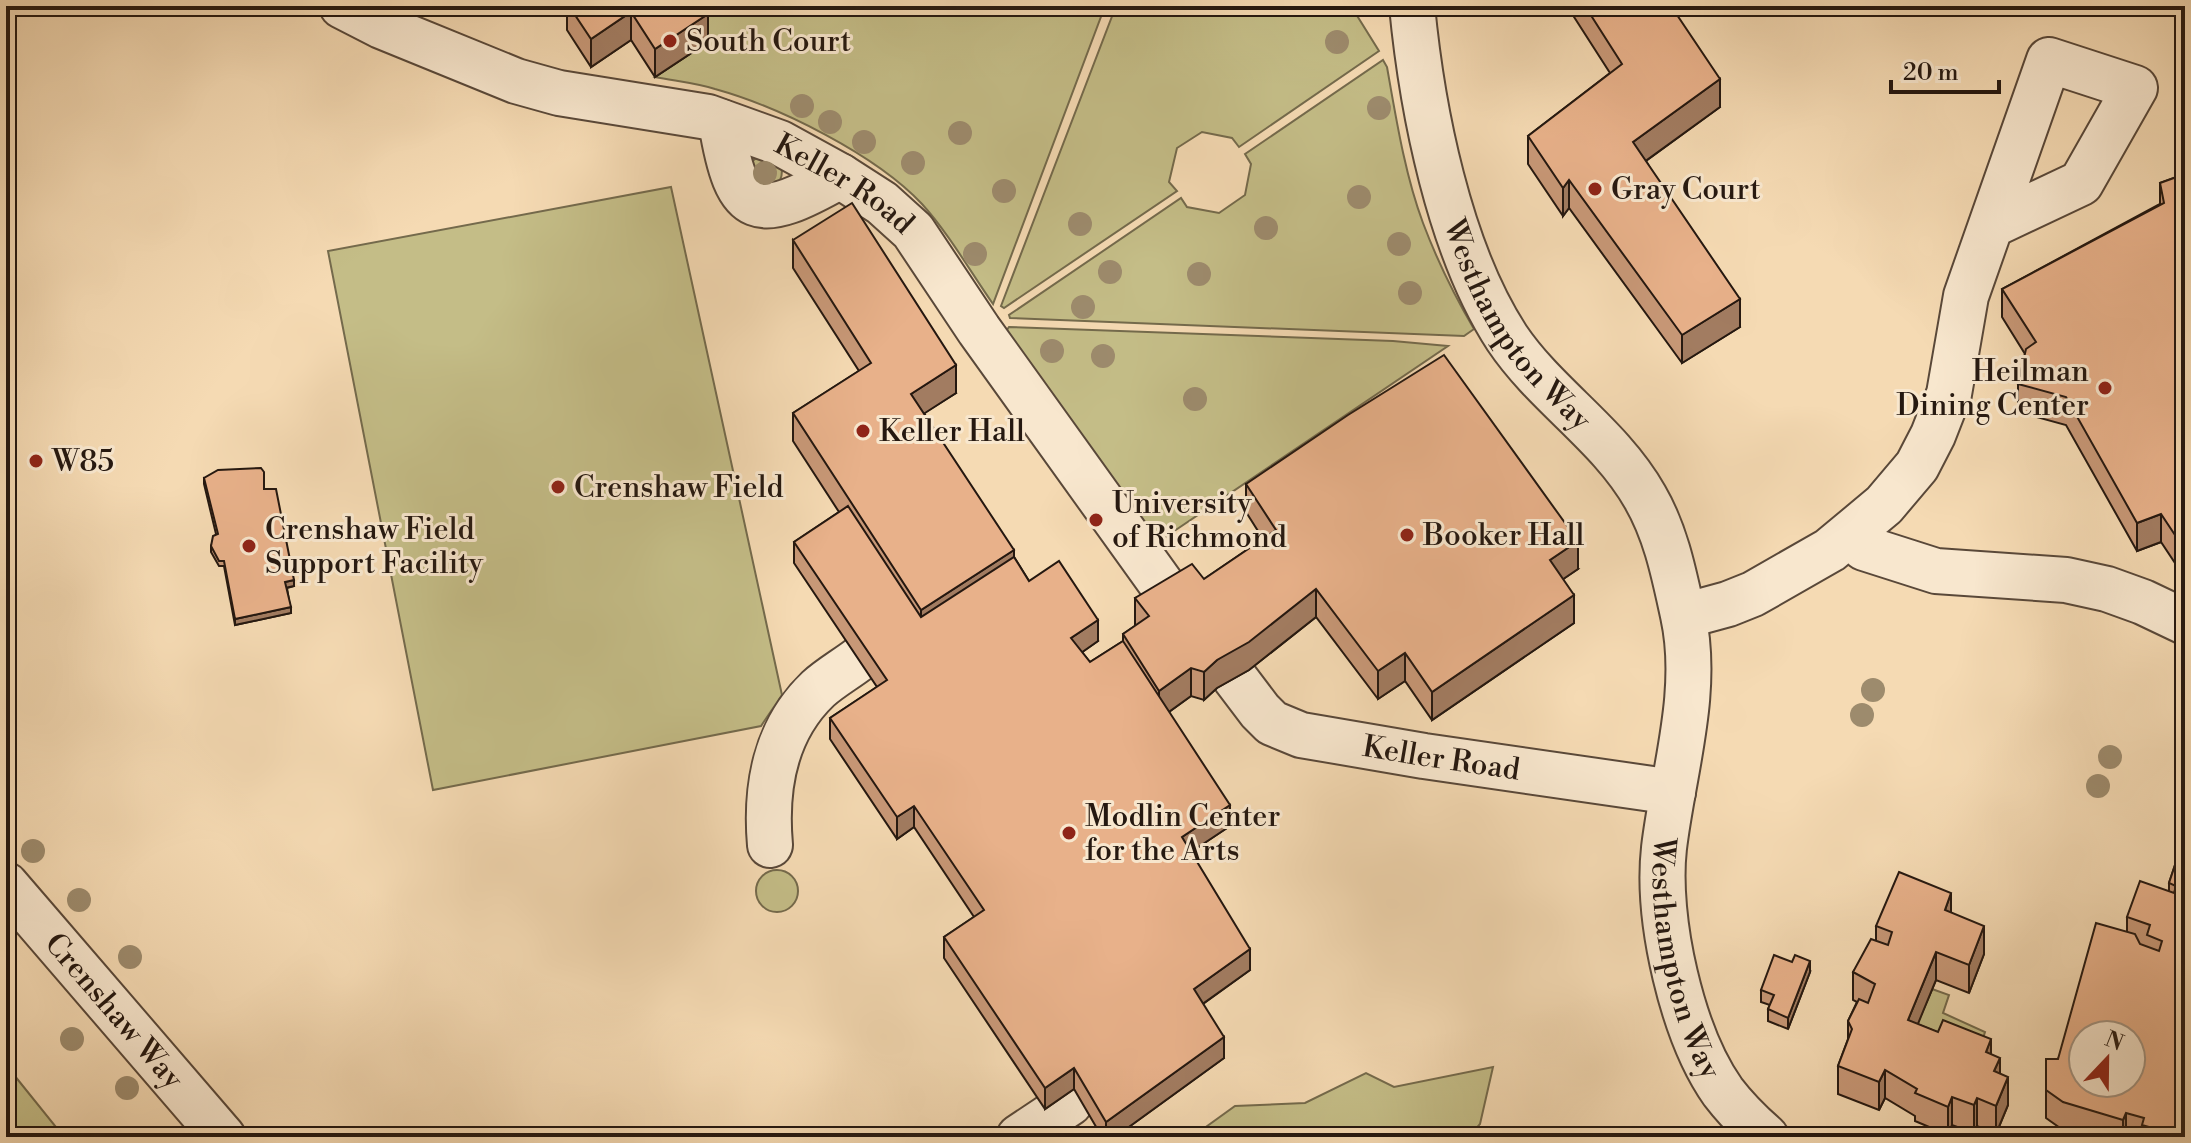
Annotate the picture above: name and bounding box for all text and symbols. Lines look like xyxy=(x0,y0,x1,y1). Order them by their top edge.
place label: South Court xyxy=(686,23,852,61)
marker: South Court xyxy=(661,32,679,50)
scale bar xyxy=(1891,44,1999,94)
text: 20 m xyxy=(1903,58,1959,88)
street label: Keller Road xyxy=(768,126,922,243)
place label: Gray Court xyxy=(1611,171,1761,209)
marker: Gray Court xyxy=(1586,180,1604,198)
street label: Westhampton Way xyxy=(1434,213,1599,439)
place label: Heilman Dining Center xyxy=(1896,353,2089,425)
marker: Heilman Dining Center xyxy=(2096,379,2114,397)
place label: Keller Hall xyxy=(879,413,1025,451)
marker: Keller Hall xyxy=(854,422,872,440)
place label: W85 xyxy=(51,443,114,481)
marker: W85 xyxy=(27,452,45,470)
place label: Crenshaw Field xyxy=(574,469,784,507)
marker: Crenshaw Field xyxy=(549,478,567,496)
place label: University of Richmond xyxy=(1112,485,1287,557)
place label: Crenshaw Field Support Facility xyxy=(265,511,484,583)
marker: University of Richmond xyxy=(1087,511,1105,529)
place label: Booker Hall xyxy=(1422,517,1585,555)
marker: Booker Hall xyxy=(1398,526,1416,544)
marker: Crenshaw Field Support Facility xyxy=(240,537,258,555)
street label: Keller Road xyxy=(1360,728,1522,790)
place label: Modlin Center for the Arts xyxy=(1085,798,1280,870)
marker: Modlin Center for the Arts xyxy=(1060,824,1078,842)
street label: Westhampton Way xyxy=(1642,834,1729,1086)
street label: Crenshaw Way xyxy=(36,925,192,1098)
north arrow xyxy=(2067,1019,2147,1099)
text: N xyxy=(2101,1026,2128,1058)

